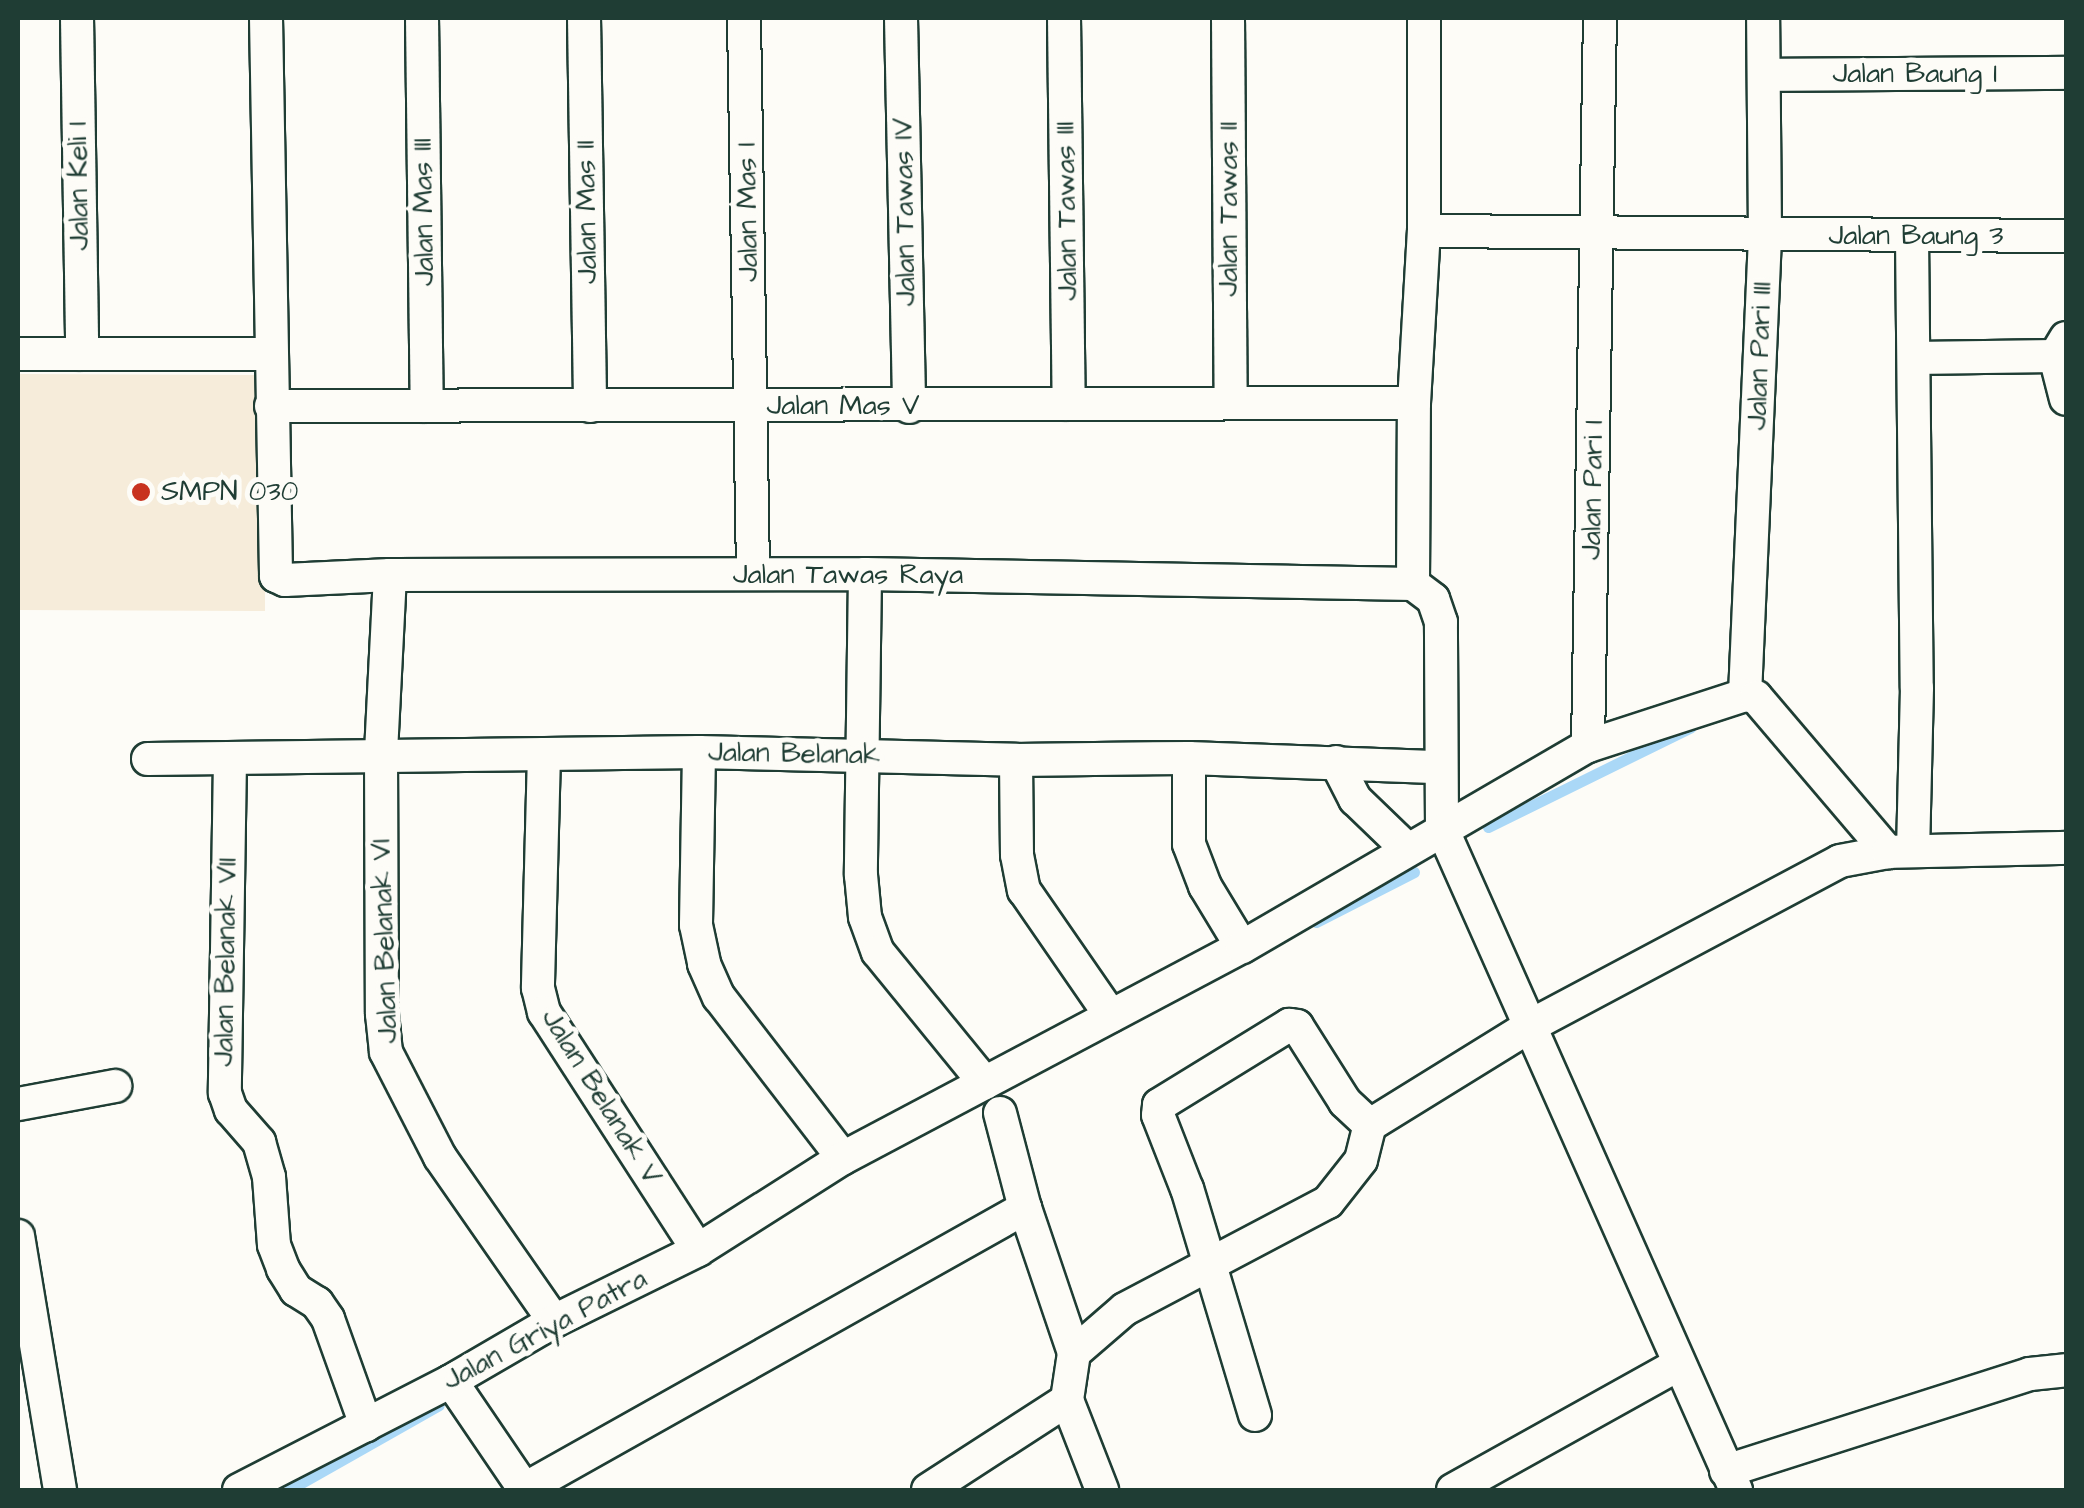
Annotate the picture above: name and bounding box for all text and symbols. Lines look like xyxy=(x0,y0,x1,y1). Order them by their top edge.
street label: Jalan Baung I xyxy=(1832,57,1998,91)
street label: Jalan Tawas IV xyxy=(887,117,923,307)
street label: Jalan Keli I xyxy=(61,121,97,251)
street label: Jalan Tawas III xyxy=(1049,121,1085,301)
street label: Jalan Tawas II xyxy=(1212,121,1246,297)
street label: Jalan Mas III xyxy=(406,138,442,286)
street label: Jalan Mas II xyxy=(569,140,605,284)
street label: Jalan Mas I xyxy=(730,142,766,282)
street label: Jalan Baung 3 xyxy=(1828,219,2004,253)
street label: Jalan Pari III xyxy=(1741,281,1779,431)
street label: Jalan Mas V xyxy=(766,389,920,423)
street label: Jalan Pari I xyxy=(1575,420,1611,560)
place label: SMPN 030 xyxy=(161,475,298,509)
marker: SMPN 030 xyxy=(130,481,152,503)
street label: Jalan Tawas Raya xyxy=(733,558,963,592)
street label: Jalan Belanak xyxy=(708,736,880,772)
street label: Jalan Belanak VI xyxy=(365,838,405,1044)
street label: Jalan Belanak VII xyxy=(207,857,245,1067)
street label: Jalan Belanak V xyxy=(534,1003,668,1191)
street label: Jalan Griya Patra xyxy=(437,1262,653,1398)

